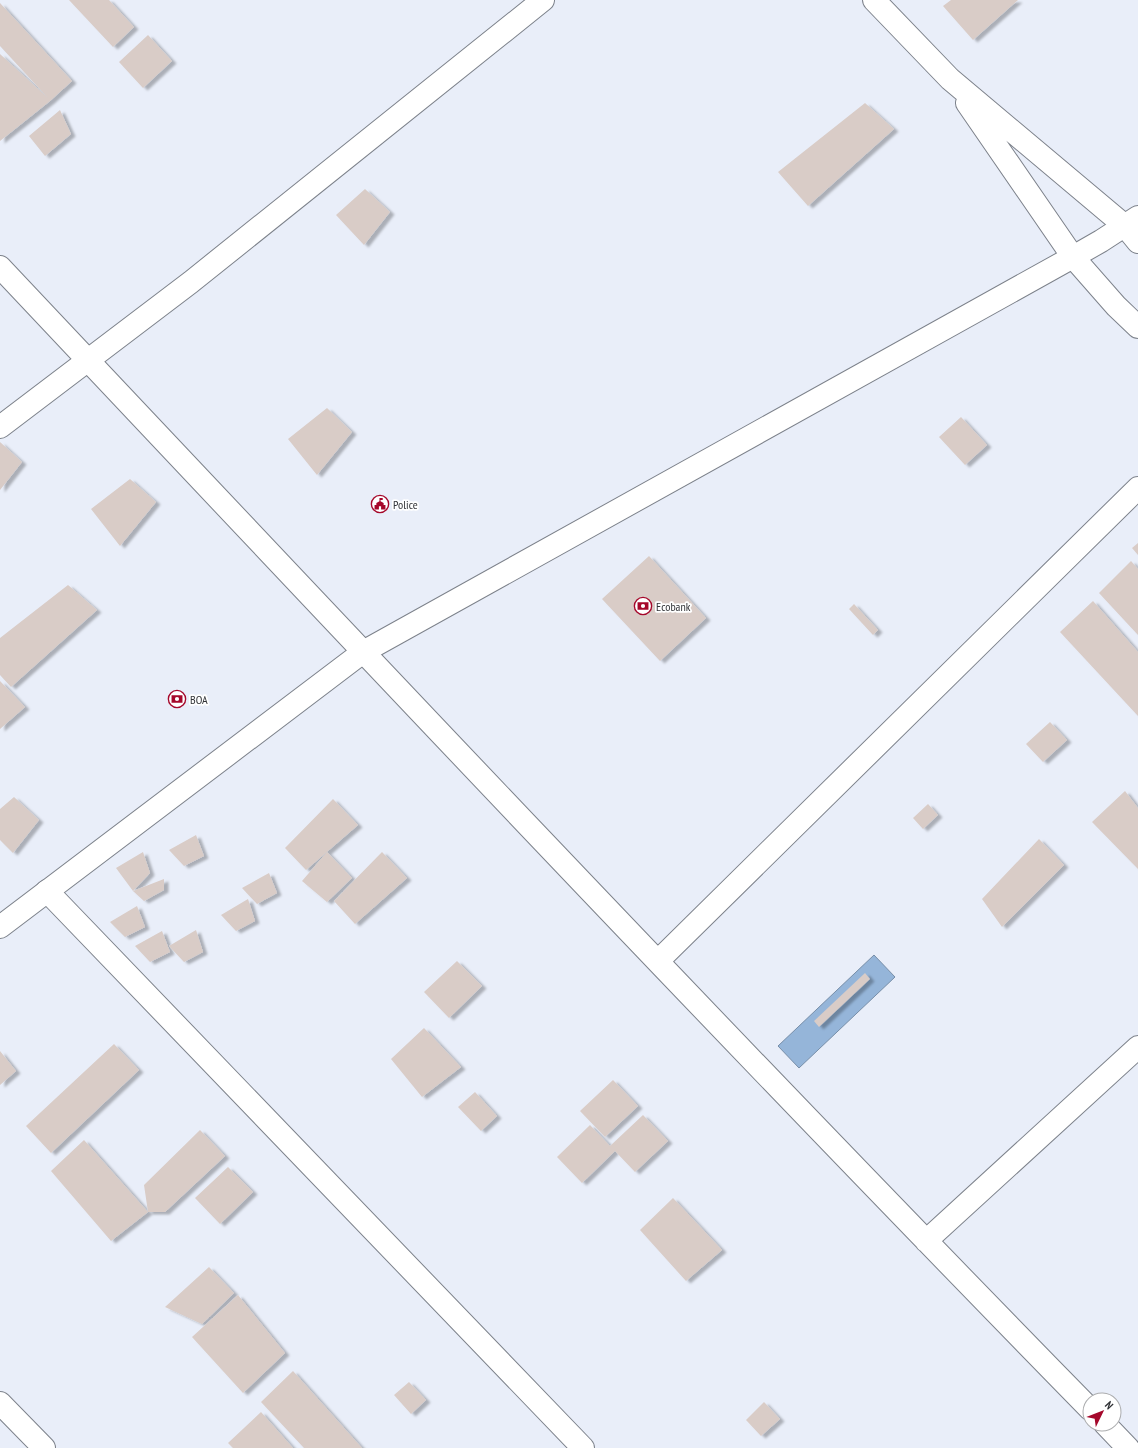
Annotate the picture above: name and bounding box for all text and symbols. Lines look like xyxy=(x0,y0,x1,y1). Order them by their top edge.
public building icon: Police xyxy=(370,494,390,514)
place label: Police xyxy=(393,497,418,512)
bank icon: Ecobank xyxy=(633,596,653,616)
place label: Ecobank xyxy=(656,599,691,614)
bank icon: BOA xyxy=(167,689,187,709)
place label: BOA xyxy=(190,692,208,707)
north arrow xyxy=(1082,1392,1122,1432)
text: N xyxy=(1102,1398,1116,1412)

